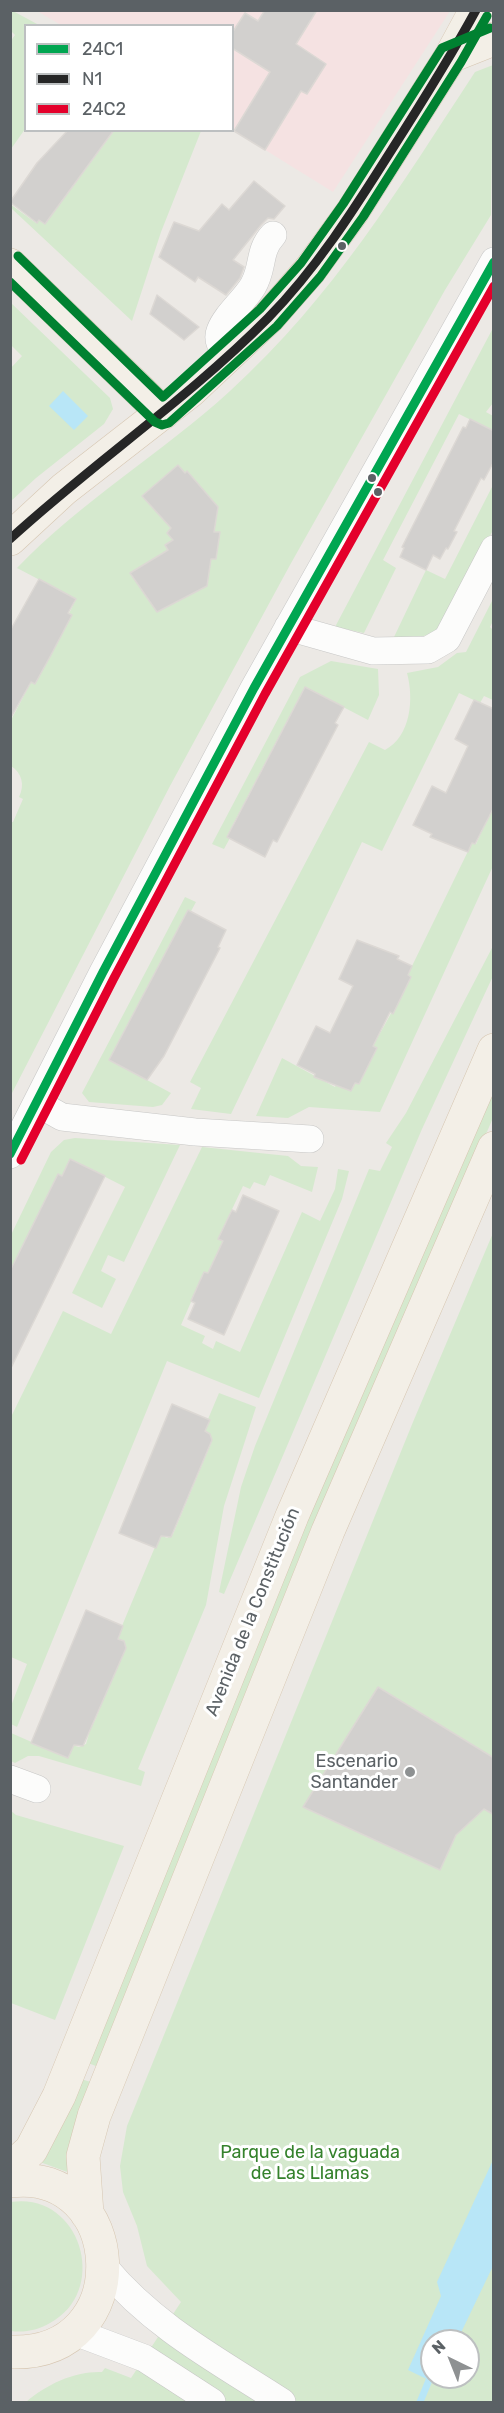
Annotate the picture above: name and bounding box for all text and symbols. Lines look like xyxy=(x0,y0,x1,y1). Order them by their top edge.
legend xyxy=(24,24,234,132)
text: 24C1 xyxy=(82,38,123,60)
text: N1 xyxy=(82,68,102,90)
text: 24C2 xyxy=(82,98,126,120)
unlabelled marker xyxy=(336,240,348,252)
unlabelled marker xyxy=(366,472,378,484)
unlabelled marker xyxy=(372,486,384,498)
street label: Avenida de la Constitución xyxy=(201,1505,305,1719)
place label: Escenario Santander xyxy=(311,1751,398,1794)
marker: Escenario Santander xyxy=(403,1765,417,1779)
park label: Parque de la vaguada de Las Llamas xyxy=(220,2142,400,2184)
north arrow xyxy=(420,2329,480,2389)
text: N xyxy=(428,2336,449,2358)

